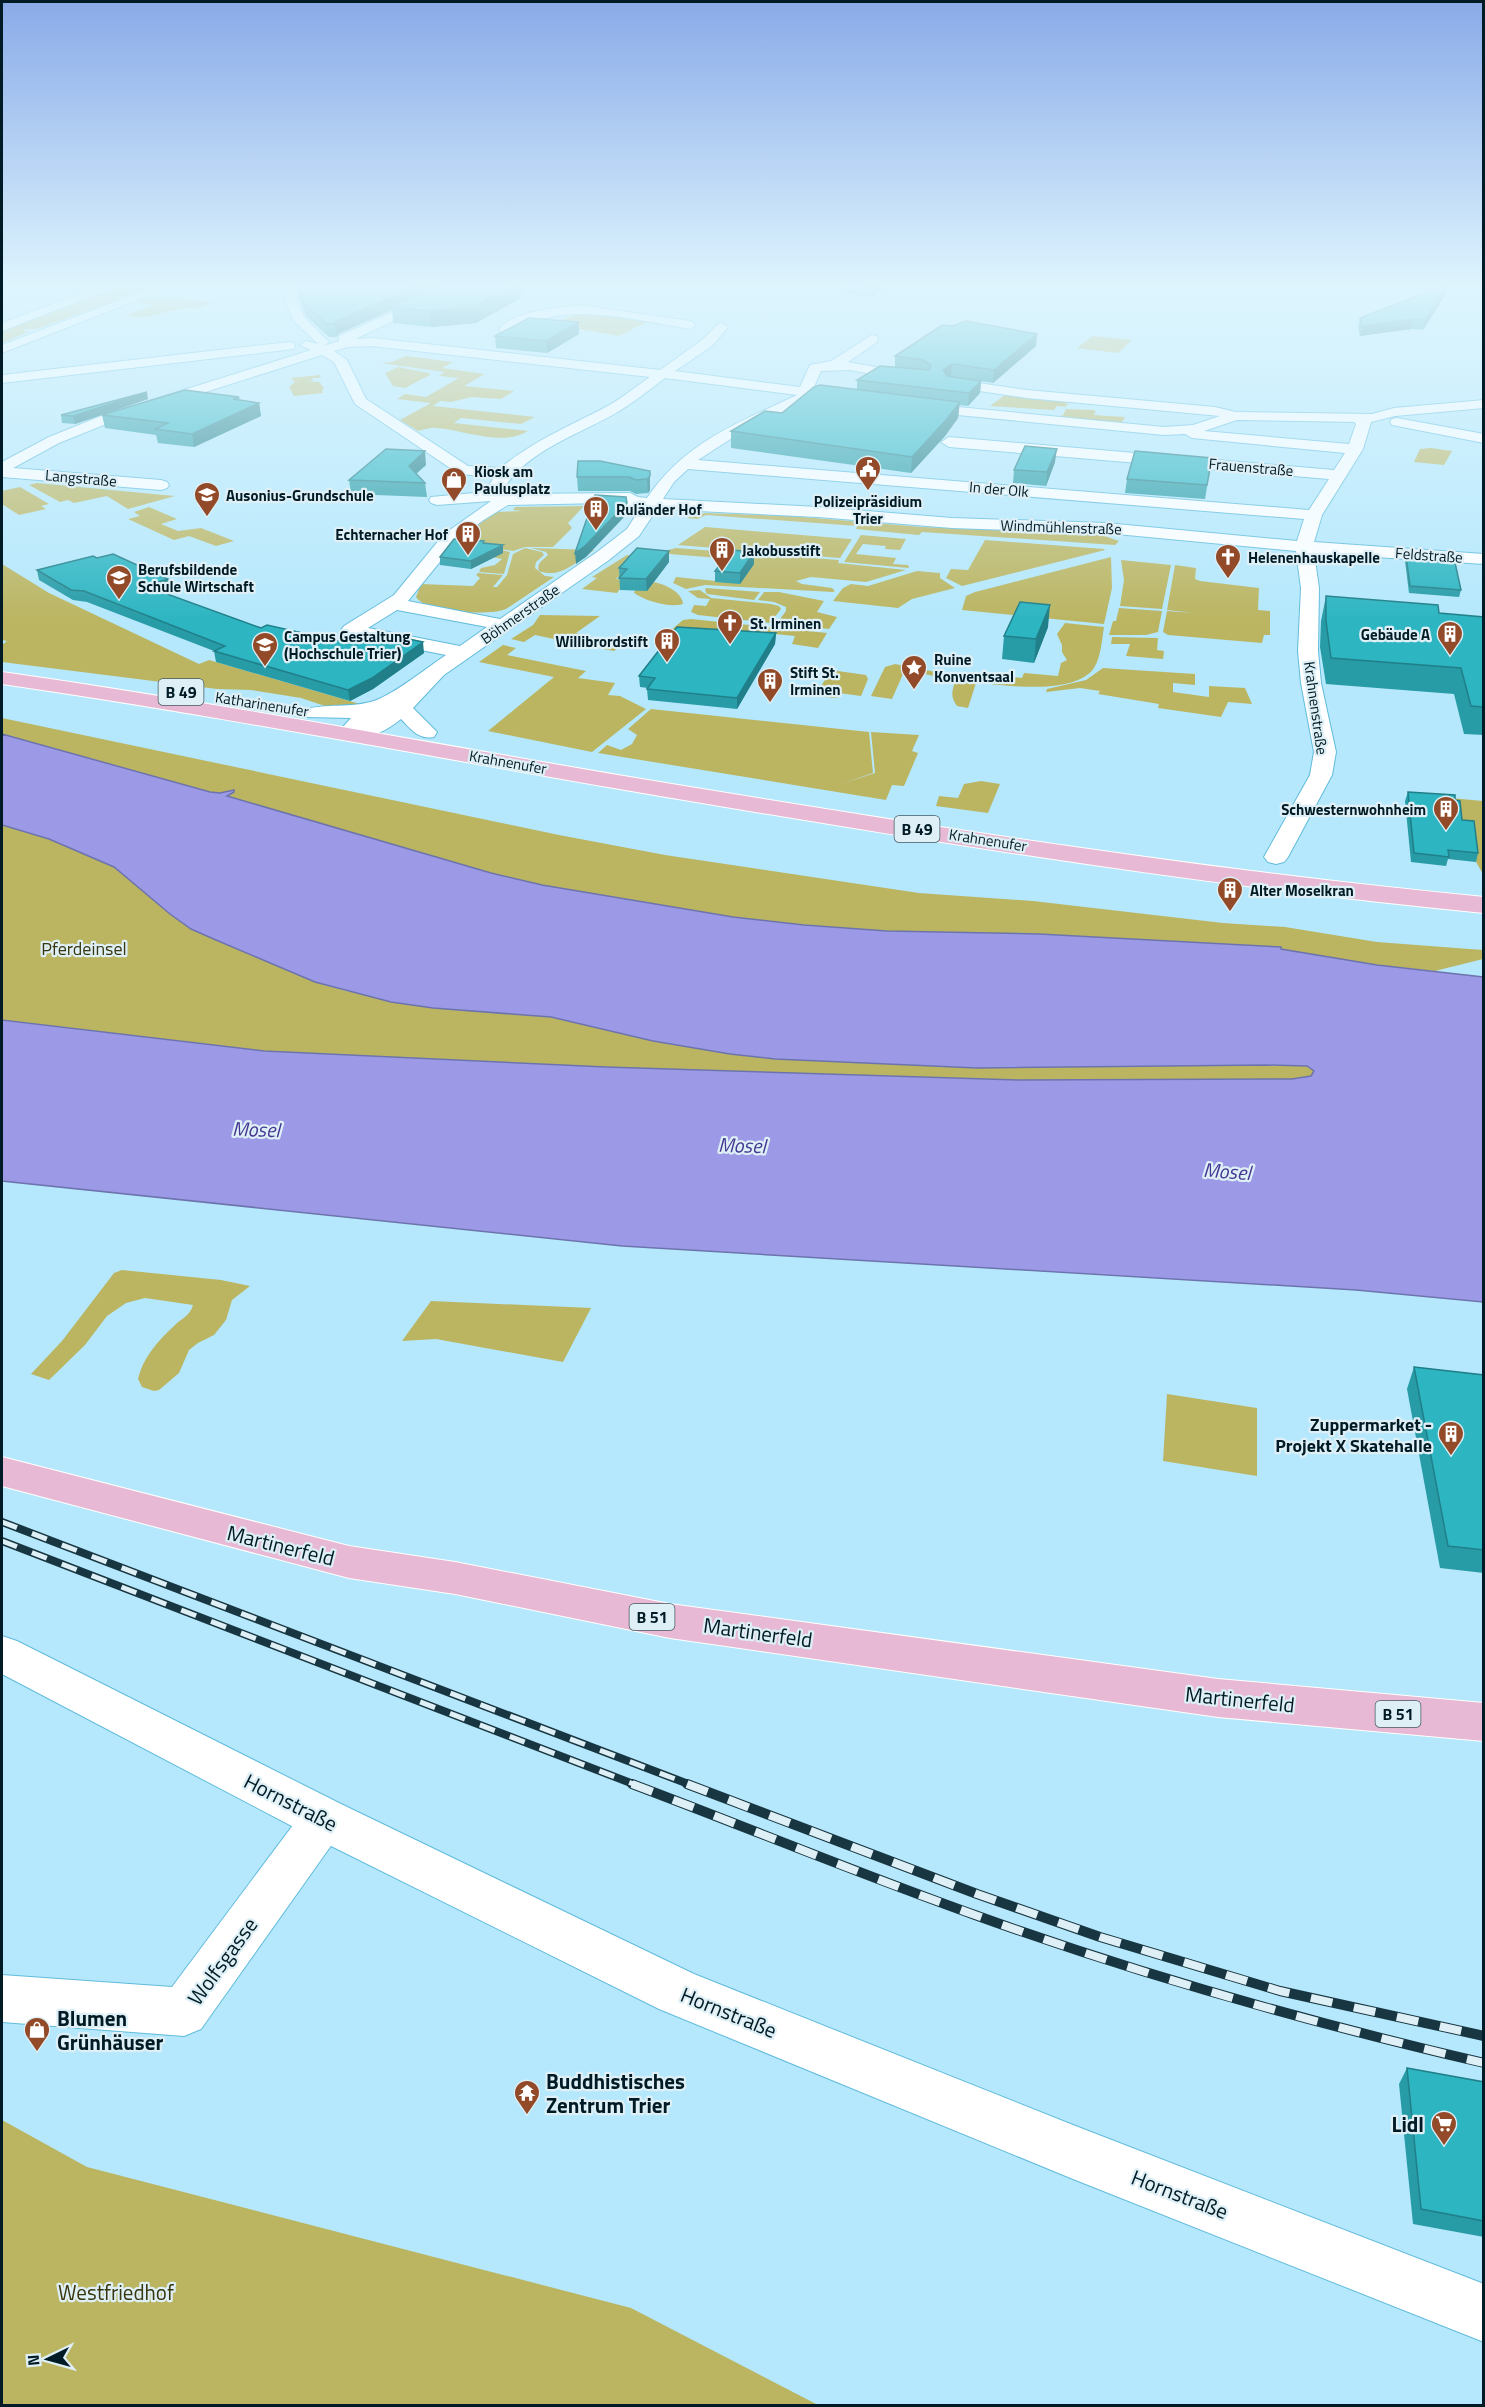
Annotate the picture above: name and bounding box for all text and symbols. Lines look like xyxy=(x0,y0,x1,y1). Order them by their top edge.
street label: Frauenstraße xyxy=(1208,452,1294,482)
public building icon: Polizeipräsidium Trier xyxy=(853,454,883,492)
place label: Kiosk am Paulusplatz xyxy=(474,460,550,500)
street label: Langstraße xyxy=(44,463,118,493)
shop icon: Kiosk am Paulusplatz xyxy=(439,465,469,503)
street label: In der Olk xyxy=(968,475,1030,503)
school or university icon: Ausonius-Grundschule xyxy=(192,480,222,518)
place label: Ausonius-Grundschule xyxy=(226,484,374,507)
place label: Polizeipräsidium Trier xyxy=(814,490,922,530)
building icon: Ruländer Hof xyxy=(581,494,611,532)
place label: Ruländer Hof xyxy=(616,498,702,521)
street label: Windmühlenstraße xyxy=(1000,513,1122,541)
building icon: Echternacher Hof xyxy=(453,519,483,557)
place label: Echternacher Hof xyxy=(335,523,449,546)
building icon: Jakobusstift xyxy=(707,535,737,573)
place label: Jakobusstift xyxy=(742,539,821,562)
street label: Feldstraße xyxy=(1394,541,1464,569)
church icon: Helenenhauskapelle xyxy=(1213,542,1243,580)
place label: Helenenhauskapelle xyxy=(1248,546,1380,569)
place label: Berufsbildende Schule Wirtschaft xyxy=(138,558,254,598)
school or university icon: Berufsbildende Schule Wirtschaft xyxy=(104,563,134,601)
street label: Böhmerstraße xyxy=(476,578,564,650)
church icon: St. Irminen xyxy=(715,608,745,646)
place label: St. Irminen xyxy=(750,612,821,635)
building icon: Gebäude A xyxy=(1435,619,1465,657)
place label: Gebäude A xyxy=(1361,623,1430,646)
place label: Campus Gestaltung (Hochschule Trier) xyxy=(284,625,410,665)
building icon: Willibrordstift xyxy=(652,626,682,664)
school or university icon: Campus Gestaltung (Hochschule Trier) xyxy=(250,630,280,668)
place label: Willibrordstift xyxy=(555,630,649,653)
place label: Ruine Konventsaal xyxy=(934,648,1014,688)
place icon: Ruine Konventsaal xyxy=(899,653,929,691)
street label: Krahnenstraße xyxy=(1298,660,1334,756)
place label: Stift St. Irminen xyxy=(790,661,841,701)
building icon: Stift St. Irminen xyxy=(755,666,785,704)
road number: B 49 xyxy=(158,679,204,705)
street label: Katharinenufer xyxy=(213,685,311,723)
street label: Krahnenufer xyxy=(467,744,549,780)
building icon: Schwesternwohnheim xyxy=(1431,794,1461,832)
place label: Schwesternwohnheim xyxy=(1281,798,1426,821)
road number: B 49 xyxy=(894,816,940,842)
street label: Krahnenufer xyxy=(947,823,1029,857)
building icon: Alter Moselkran xyxy=(1215,875,1245,913)
place label: Alter Moselkran xyxy=(1250,879,1354,902)
park label: Pferdeinsel xyxy=(41,935,127,962)
water label: Mosel xyxy=(232,1113,283,1145)
water label: Mosel xyxy=(718,1129,769,1161)
water label: Mosel xyxy=(1202,1154,1254,1188)
place label: Zuppermarket - Projekt X Skatehalle xyxy=(1275,1411,1432,1459)
building icon: Zuppermarket - Projekt X Skatehalle xyxy=(1436,1419,1466,1457)
street label: Martinerfeld xyxy=(224,1516,338,1574)
road number: B 51 xyxy=(630,1604,674,1630)
street label: Martinerfeld xyxy=(701,1609,815,1655)
street label: Martinerfeld xyxy=(1184,1677,1296,1721)
road number: B 51 xyxy=(1376,1701,1420,1727)
street label: Hornstraße xyxy=(239,1765,343,1839)
street label: Wolfsgasse xyxy=(179,1910,265,2012)
street label: Hornstraße xyxy=(676,1978,782,2046)
place label: Blumen Grünhäuser xyxy=(57,2002,163,2058)
shop icon: Blumen Grünhäuser xyxy=(22,2015,52,2053)
place label: Buddhistisches Zentrum Trier xyxy=(546,2065,685,2121)
temple icon: Buddhistisches Zentrum Trier xyxy=(512,2078,542,2116)
place label: Lidl xyxy=(1391,2108,1424,2140)
supermarket icon: Lidl xyxy=(1429,2109,1459,2147)
street label: Hornstraße xyxy=(1127,2161,1233,2227)
park label: Westfriedhof xyxy=(58,2276,174,2308)
north arrow xyxy=(18,2329,78,2389)
text: N xyxy=(21,2354,45,2367)

